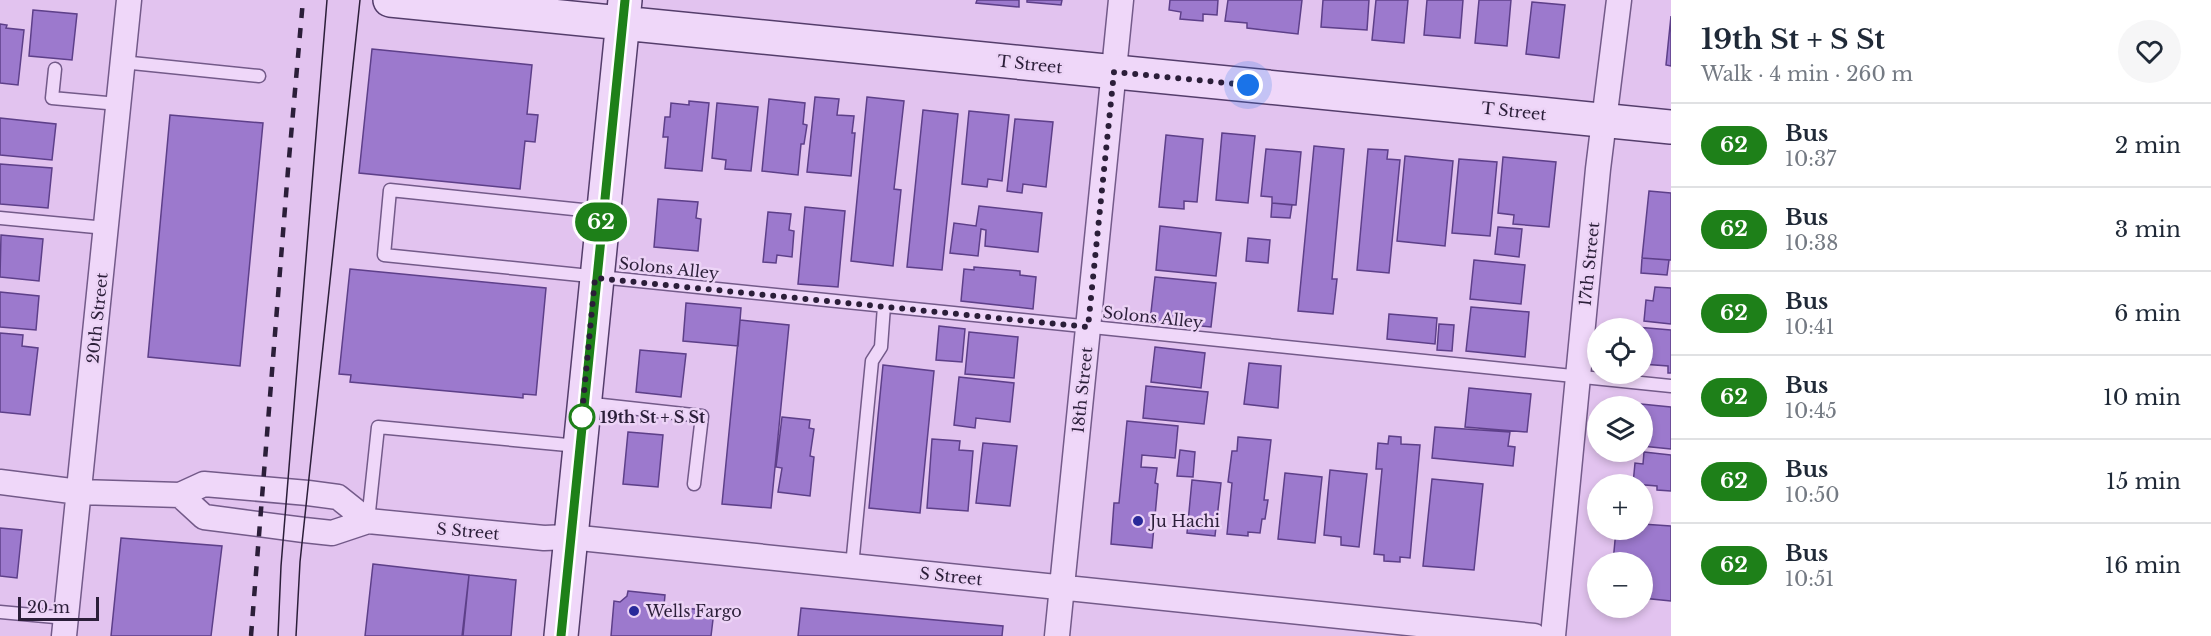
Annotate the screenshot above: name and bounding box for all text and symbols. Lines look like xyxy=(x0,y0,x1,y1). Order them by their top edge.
button: heart xyxy=(2118,20,2181,83)
text: 19th St + S St xyxy=(1701,22,1885,57)
street label: T Street xyxy=(997,51,1063,77)
text: Walk · 4 min · 260 m xyxy=(1701,62,1913,86)
your location xyxy=(1233,70,1263,100)
street label: T Street xyxy=(1481,98,1547,124)
text: Bus xyxy=(1785,120,1828,147)
text: 62 xyxy=(1720,132,1748,158)
text: 2 min xyxy=(2115,132,2181,159)
text: 10:37 xyxy=(1785,147,1836,171)
line badge: 62 xyxy=(574,202,628,242)
text: Bus xyxy=(1785,204,1828,231)
text: 62 xyxy=(587,209,615,235)
text: 62 xyxy=(1720,216,1748,242)
text: 3 min xyxy=(2115,216,2181,243)
street label: 17th Street xyxy=(1575,221,1603,307)
text: 10:38 xyxy=(1785,231,1838,255)
street label: Solons Alley xyxy=(618,253,721,283)
street label: 20th Street xyxy=(82,272,112,364)
text: Bus xyxy=(1785,288,1828,315)
text: 62 xyxy=(1720,300,1748,326)
text: 6 min xyxy=(2114,300,2181,327)
street label: Solons Alley xyxy=(1102,302,1205,332)
text: 10:41 xyxy=(1785,315,1835,339)
map controls xyxy=(1587,318,1653,618)
button: locate xyxy=(1587,318,1653,384)
street label: 18th Street xyxy=(1068,346,1096,434)
text: Bus xyxy=(1785,372,1828,399)
text: 62 xyxy=(1720,384,1748,410)
text: 10 min xyxy=(2103,384,2181,411)
button: layers xyxy=(1587,396,1653,462)
text: 10:45 xyxy=(1785,399,1837,423)
marker: 19th St + S St xyxy=(569,404,595,430)
place label: 19th St + S St xyxy=(600,407,706,427)
text: Bus xyxy=(1785,456,1828,483)
text: 62 xyxy=(1720,468,1748,494)
text: 15 min xyxy=(2106,468,2181,495)
button: + xyxy=(1587,474,1653,540)
text: 10:50 xyxy=(1785,483,1840,507)
place label: Ju Hachi xyxy=(1148,511,1221,531)
marker: Ju Hachi xyxy=(1131,514,1145,528)
street label: S Street xyxy=(436,518,500,544)
text: Bus xyxy=(1785,540,1828,567)
button: − xyxy=(1587,552,1653,618)
text: 62 xyxy=(1720,552,1748,578)
text: 16 min xyxy=(2104,552,2181,579)
street label: S Street xyxy=(919,563,983,589)
text: 10:51 xyxy=(1785,567,1834,591)
scale bar xyxy=(18,594,99,622)
text: 20 m xyxy=(27,597,70,617)
place label: Wells Fargo xyxy=(645,601,742,621)
marker: Wells Fargo xyxy=(627,604,641,618)

